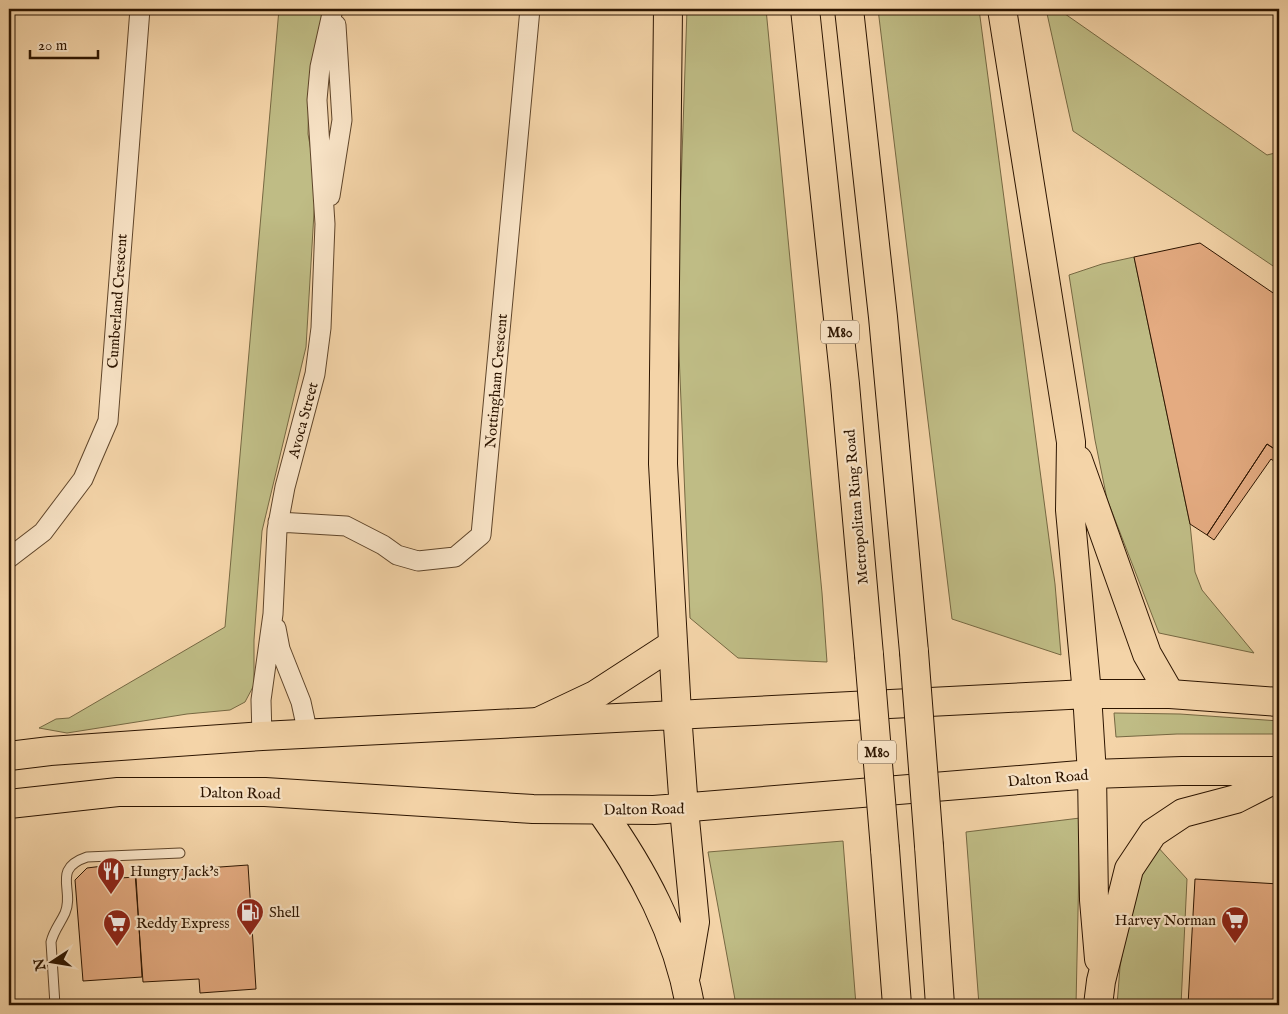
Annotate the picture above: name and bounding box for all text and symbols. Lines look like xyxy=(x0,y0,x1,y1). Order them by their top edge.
scale bar xyxy=(30,28,98,60)
text: 20 m xyxy=(38,36,68,55)
street label: Cumberland Crescent xyxy=(103,233,132,369)
street label: Nottingham Crescent xyxy=(481,313,512,449)
road number: M80 xyxy=(821,321,859,344)
street label: Avoca Street xyxy=(284,380,323,461)
street label: Metropolitan Ring Road xyxy=(840,428,873,585)
road number: M80 xyxy=(858,740,896,764)
street label: Dalton Road xyxy=(1007,765,1090,791)
street label: Dalton Road xyxy=(199,783,282,804)
street label: Dalton Road xyxy=(603,799,686,820)
restaurant icon: Hungry Jack's xyxy=(96,856,126,895)
place label: Hungry Jack's xyxy=(130,862,219,881)
fuel station icon: Shell xyxy=(235,897,265,936)
place label: Shell xyxy=(269,903,301,922)
supermarket icon: Harvey Norman xyxy=(1220,905,1250,944)
supermarket icon: Reddy Express xyxy=(102,908,132,947)
place label: Harvey Norman xyxy=(1115,911,1216,930)
place label: Reddy Express xyxy=(136,914,230,933)
north arrow xyxy=(28,936,78,986)
text: N xyxy=(30,957,51,973)

